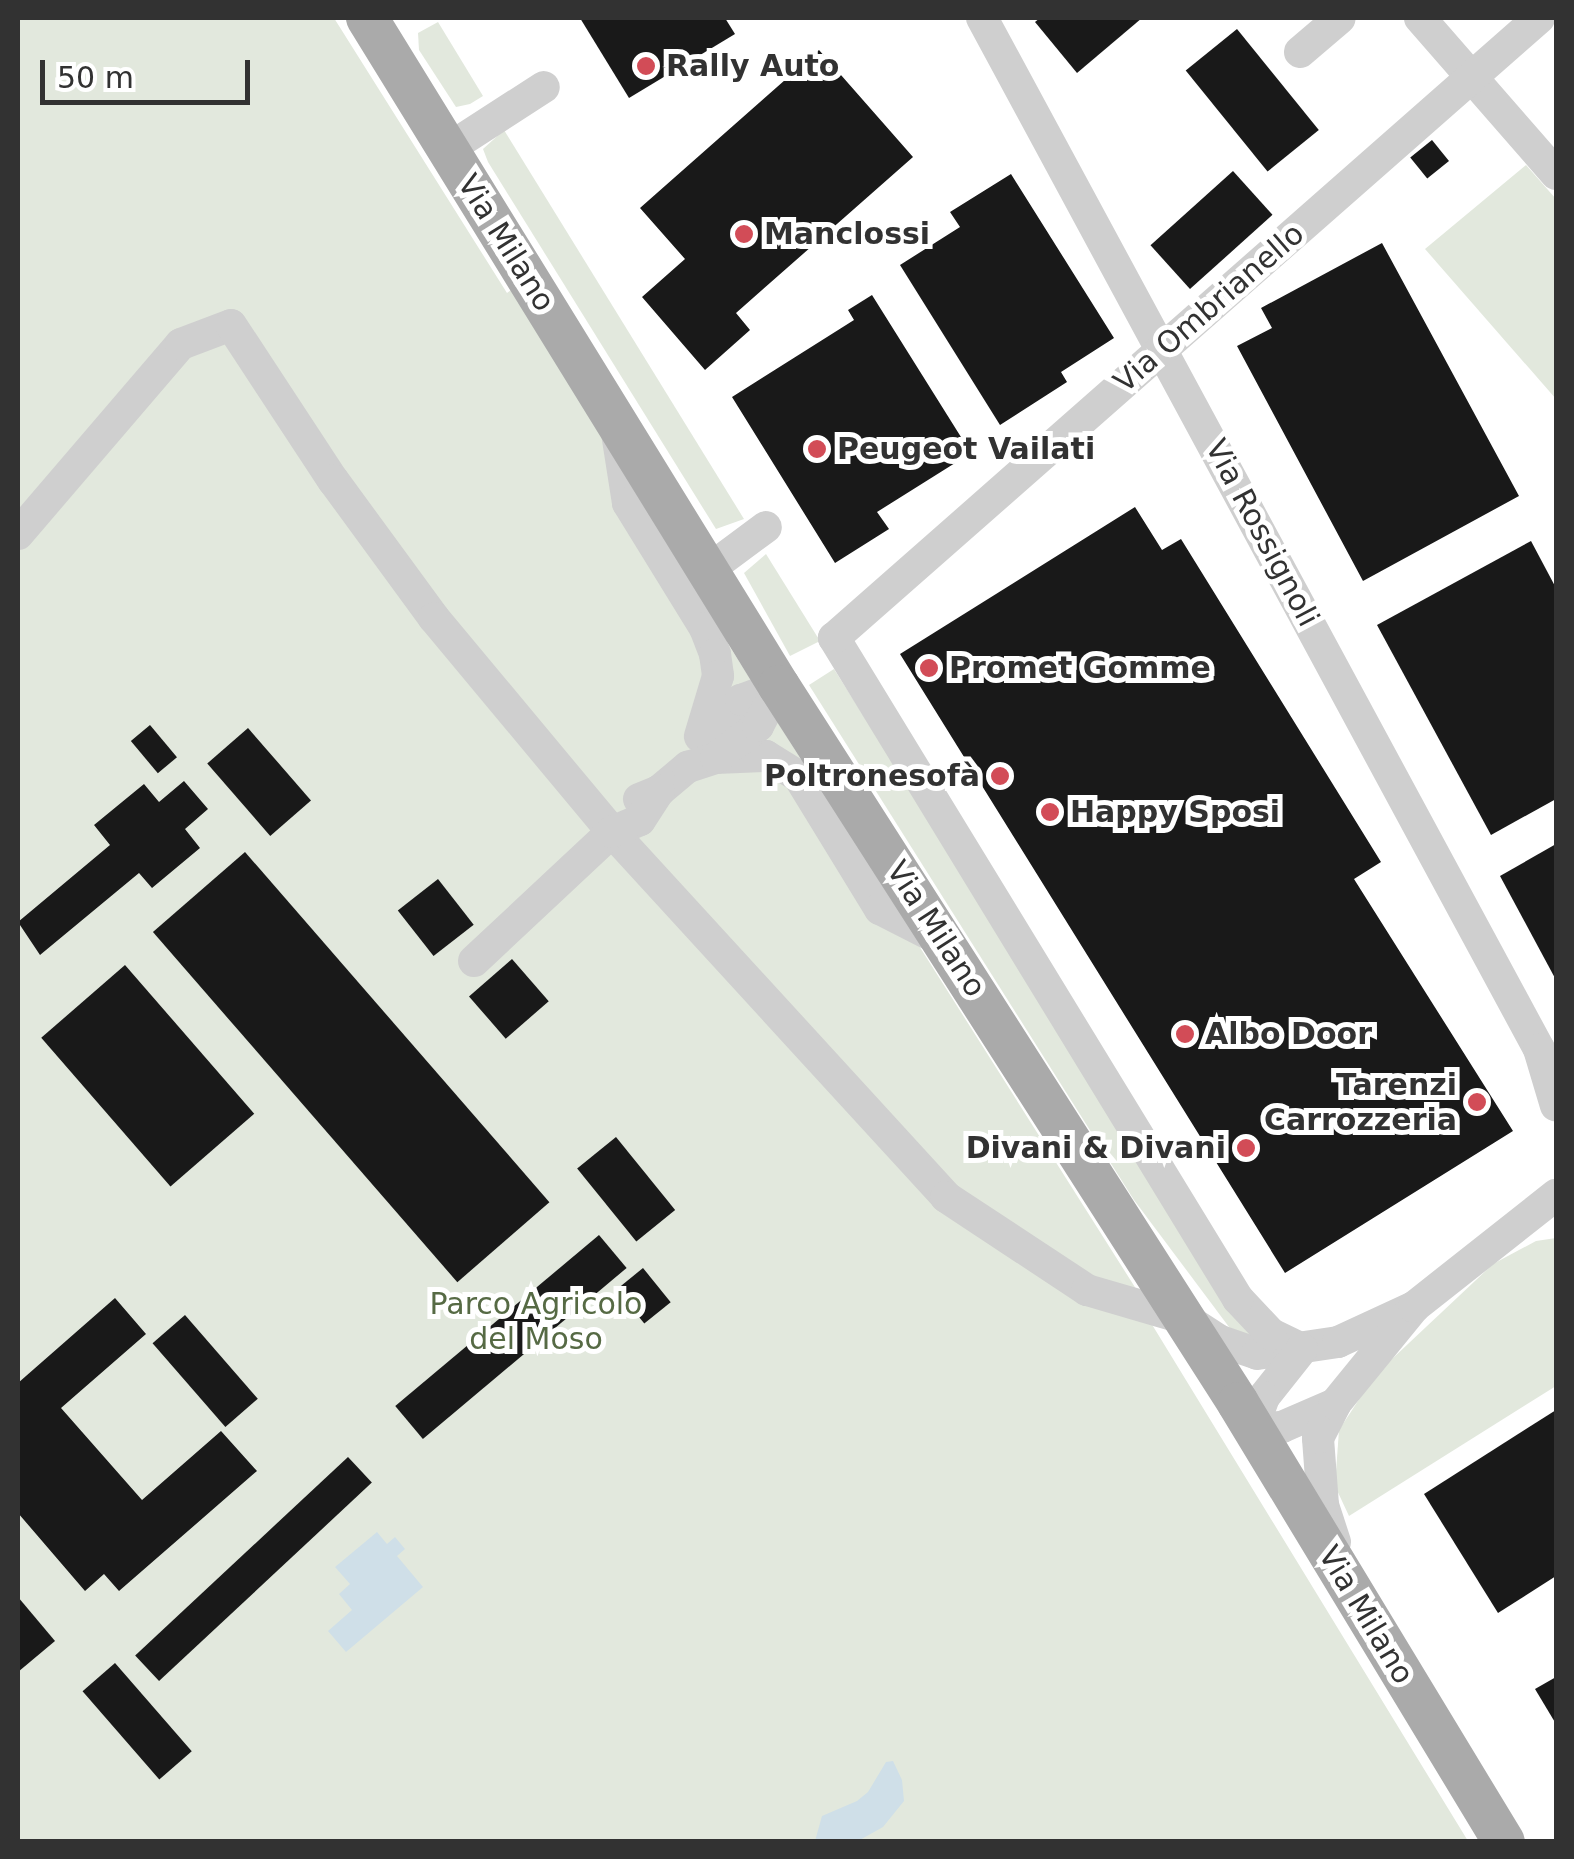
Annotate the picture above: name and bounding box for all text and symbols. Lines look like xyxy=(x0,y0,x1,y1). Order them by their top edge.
scale bar xyxy=(45,40,255,102)
place label: Rally Auto xyxy=(666,48,839,84)
marker: Rally Auto xyxy=(635,55,657,77)
text: 50 m xyxy=(57,60,134,95)
street label: Via Milano xyxy=(450,168,562,318)
place label: Manclossi xyxy=(764,216,930,252)
street label: Via Ombrianello xyxy=(1107,216,1311,400)
marker: Manclossi xyxy=(733,223,755,245)
place label: Peugeot Vailati xyxy=(837,431,1095,467)
street label: Via Rossignoli xyxy=(1198,433,1326,633)
marker: Peugeot Vailati xyxy=(806,438,828,460)
place label: Promet Gomme xyxy=(949,650,1211,686)
marker: Promet Gomme xyxy=(918,657,940,679)
place label: Poltronesofà xyxy=(764,758,980,794)
marker: Poltronesofà xyxy=(989,765,1011,787)
place label: Happy Sposi xyxy=(1070,794,1280,830)
marker: Happy Sposi xyxy=(1039,801,1061,823)
street label: Via Milano xyxy=(879,854,993,1004)
place label: Albo Door xyxy=(1205,1016,1372,1052)
marker: Albo Door xyxy=(1174,1023,1196,1045)
place label: Tarenzi Carrozzeria xyxy=(1264,1067,1457,1138)
marker: Tarenzi Carrozzeria xyxy=(1466,1091,1488,1113)
place label: Divani & Divani xyxy=(966,1130,1226,1166)
marker: Divani & Divani xyxy=(1235,1137,1257,1159)
park label: Parco Agricolo del Moso xyxy=(430,1286,642,1356)
street label: Via Milano xyxy=(1311,1540,1421,1690)

